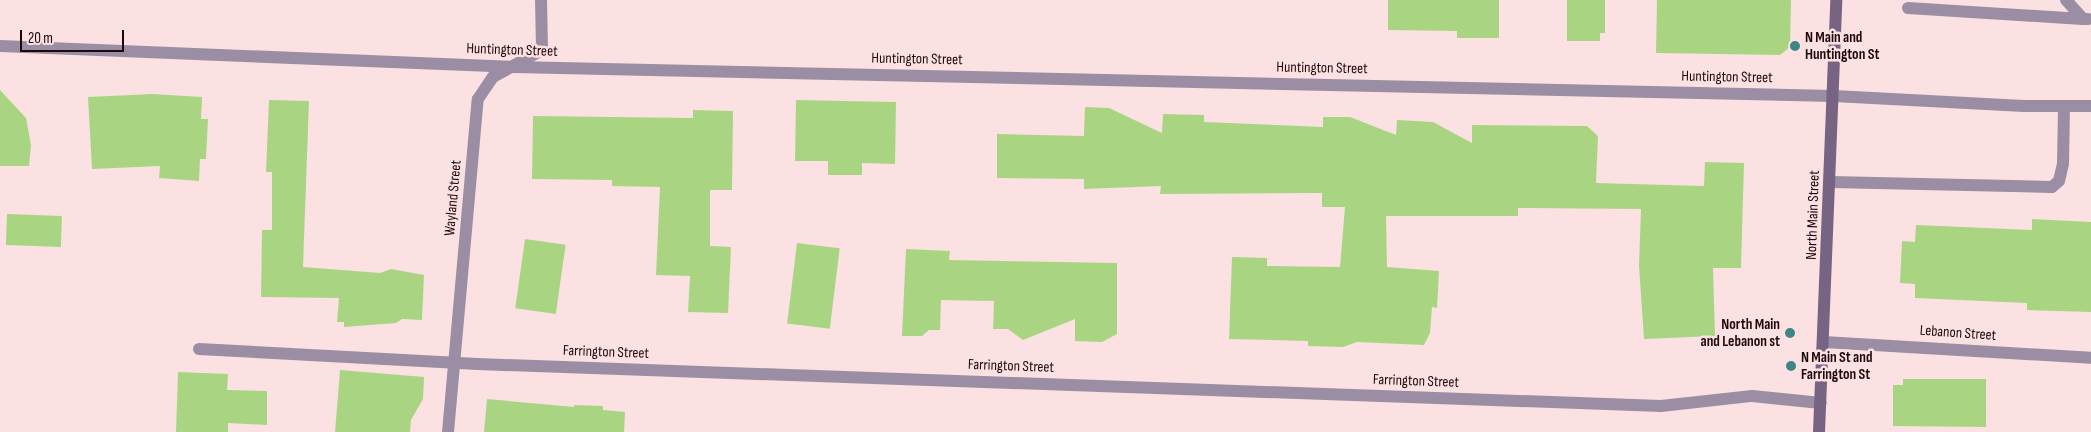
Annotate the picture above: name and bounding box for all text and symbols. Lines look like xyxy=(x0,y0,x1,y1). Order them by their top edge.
scale bar xyxy=(22,20,126,52)
place label: N Main and Huntington St xyxy=(1805,28,1879,63)
text: 20 m xyxy=(28,29,53,48)
street label: Huntington Street xyxy=(466,39,558,61)
marker: N Main and Huntington St xyxy=(1789,40,1801,52)
street label: Huntington Street xyxy=(871,49,963,69)
street label: Huntington Street xyxy=(1276,58,1368,78)
street label: Huntington Street xyxy=(1681,67,1773,87)
street label: Wayland Street xyxy=(441,159,465,237)
street label: North Main Street xyxy=(1802,170,1824,260)
place label: North Main and Lebanon st xyxy=(1701,315,1780,350)
street label: Lebanon Street xyxy=(1919,321,1997,345)
marker: North Main and Lebanon st xyxy=(1784,327,1796,339)
street label: Farrington Street xyxy=(563,342,649,362)
place label: N Main St and Farrington St xyxy=(1801,348,1872,383)
street label: Farrington Street xyxy=(968,356,1054,376)
marker: N Main St and Farrington St xyxy=(1785,360,1797,372)
street label: Farrington Street xyxy=(1373,371,1459,391)

